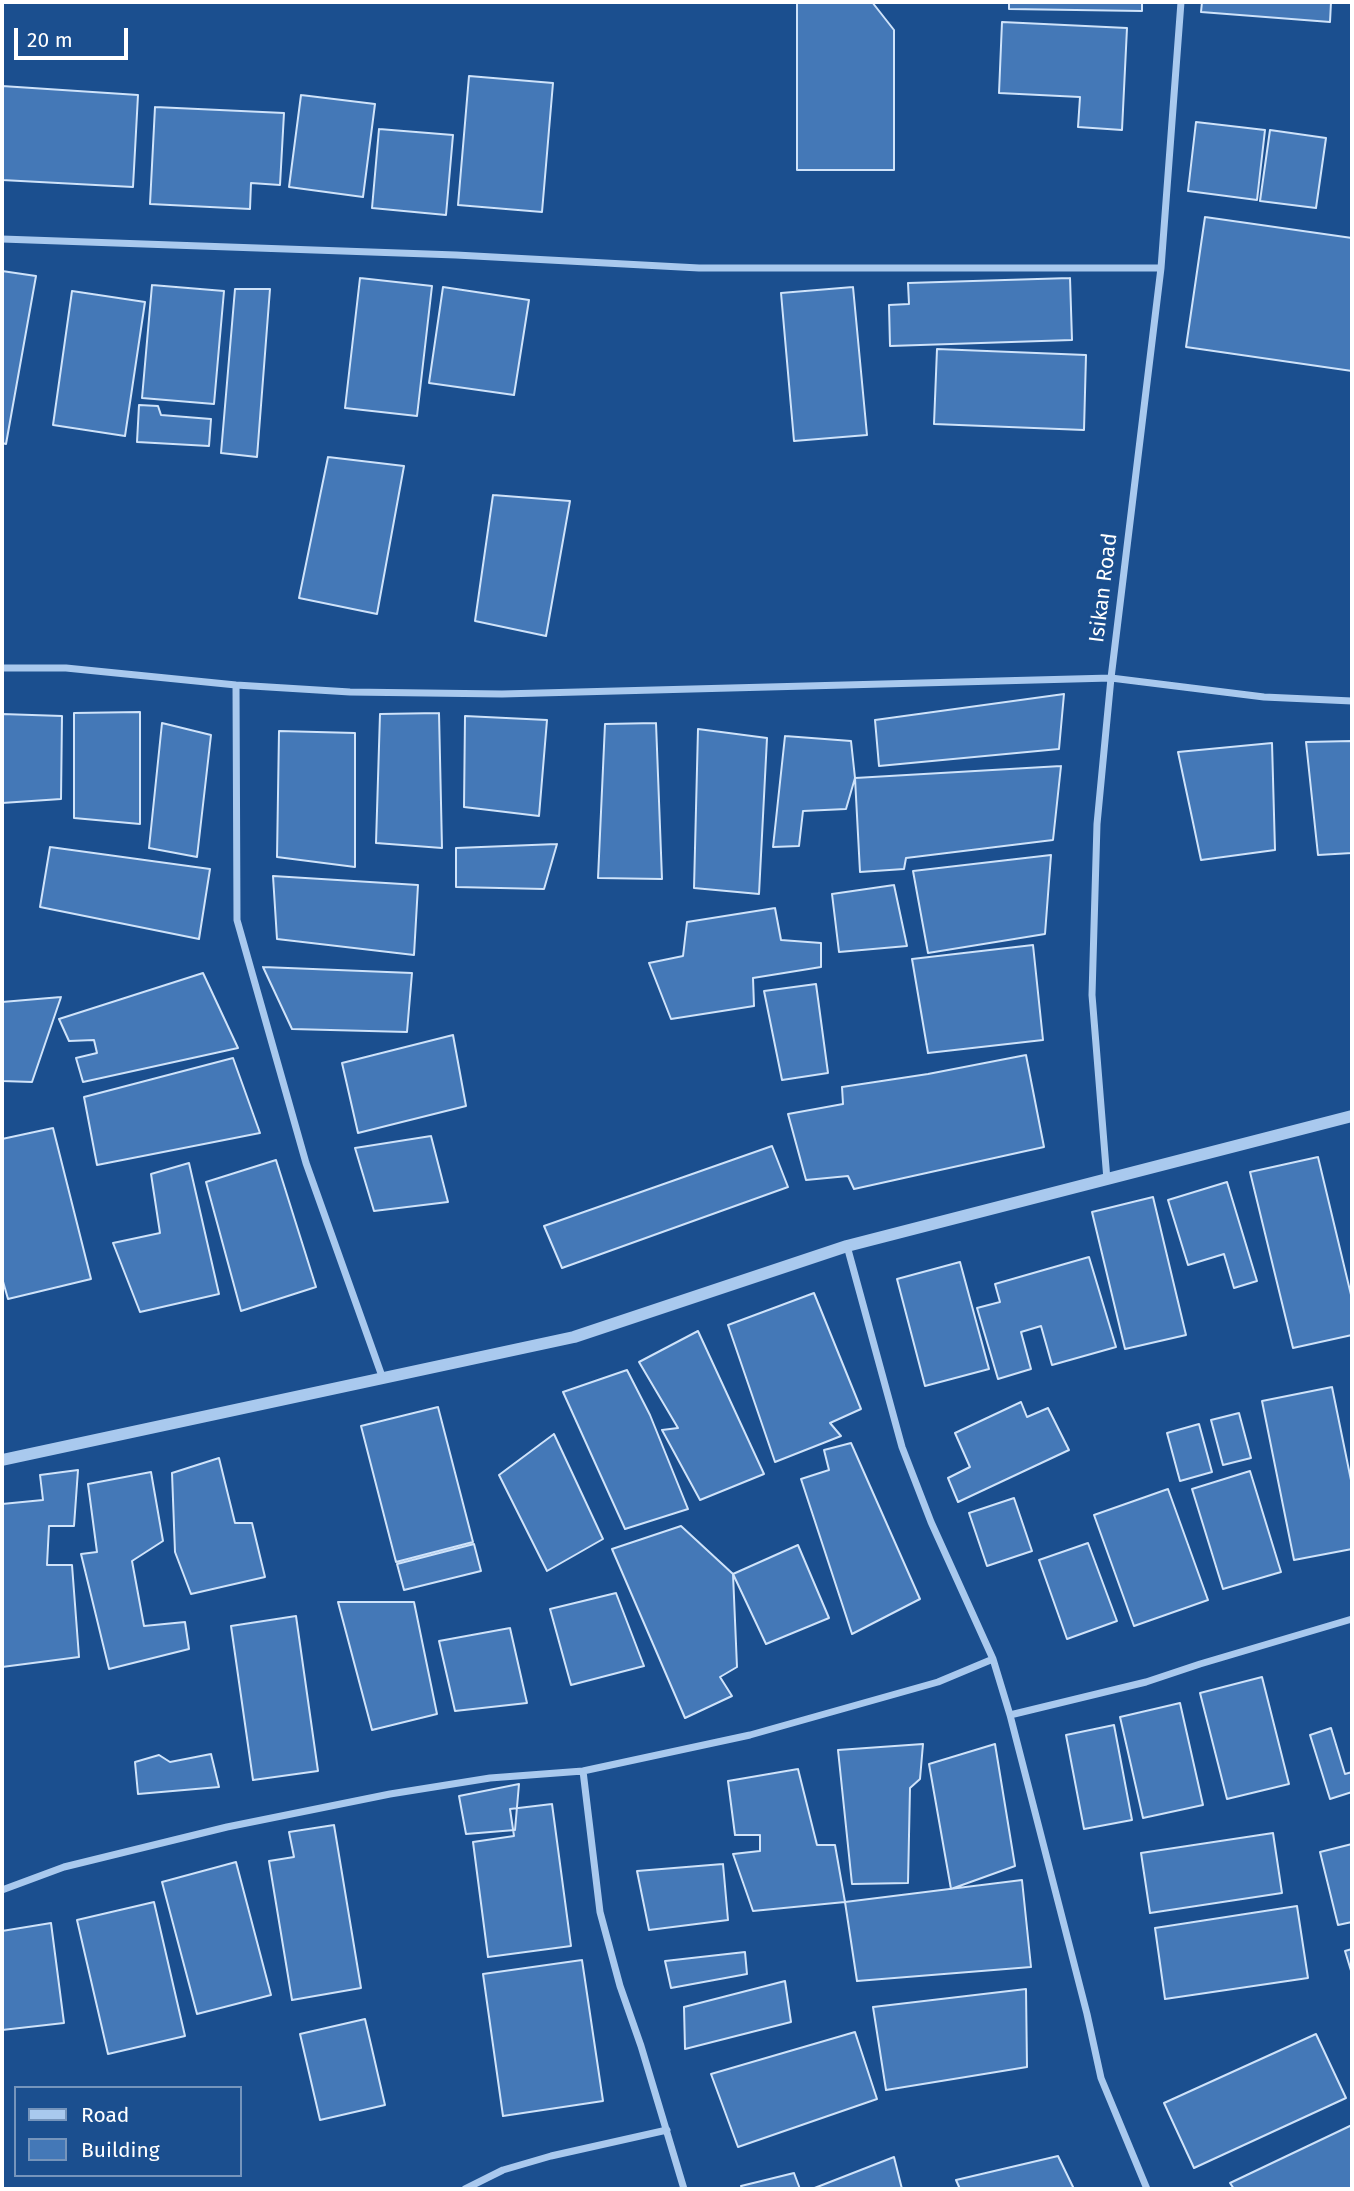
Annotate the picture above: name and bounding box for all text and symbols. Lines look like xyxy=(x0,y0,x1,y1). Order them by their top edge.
scale bar xyxy=(18,14,131,58)
text: 20 m xyxy=(27,27,73,53)
street label: Isikan Road xyxy=(1085,532,1123,644)
legend xyxy=(14,2086,242,2177)
text: Road xyxy=(81,2102,129,2128)
text: Building xyxy=(81,2137,160,2163)

